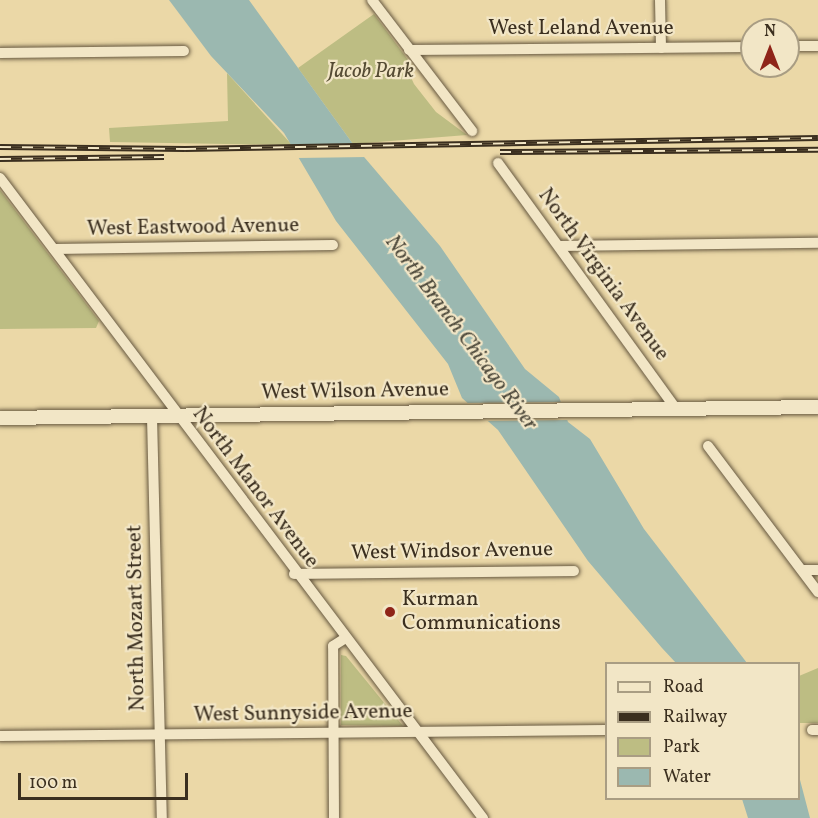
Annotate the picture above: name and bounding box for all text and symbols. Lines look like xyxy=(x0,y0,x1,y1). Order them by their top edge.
street label: West Leland Avenue xyxy=(488,16,674,42)
north arrow xyxy=(740,18,800,78)
text: N xyxy=(764,21,776,43)
park label: Jacob Park xyxy=(328,59,414,85)
street label: North Virginia Avenue xyxy=(532,184,674,366)
street label: West Eastwood Avenue xyxy=(87,214,299,242)
water label: North Branch Chicago River xyxy=(379,230,543,436)
street label: West Wilson Avenue xyxy=(261,378,449,406)
street label: North Manor Avenue xyxy=(186,403,324,573)
street label: North Mozart Street xyxy=(123,525,151,711)
street label: West Windsor Avenue xyxy=(350,538,554,566)
place label: Kurman Communications xyxy=(402,587,561,637)
marker: Kurman Communications xyxy=(383,605,397,619)
legend xyxy=(605,662,800,800)
text: Road xyxy=(663,675,704,700)
street label: West Sunnyside Avenue xyxy=(193,699,413,729)
text: Railway xyxy=(663,705,727,730)
text: Park xyxy=(663,735,700,760)
scale bar xyxy=(21,761,190,799)
text: Water xyxy=(663,765,711,790)
text: 100 m xyxy=(29,771,78,796)

